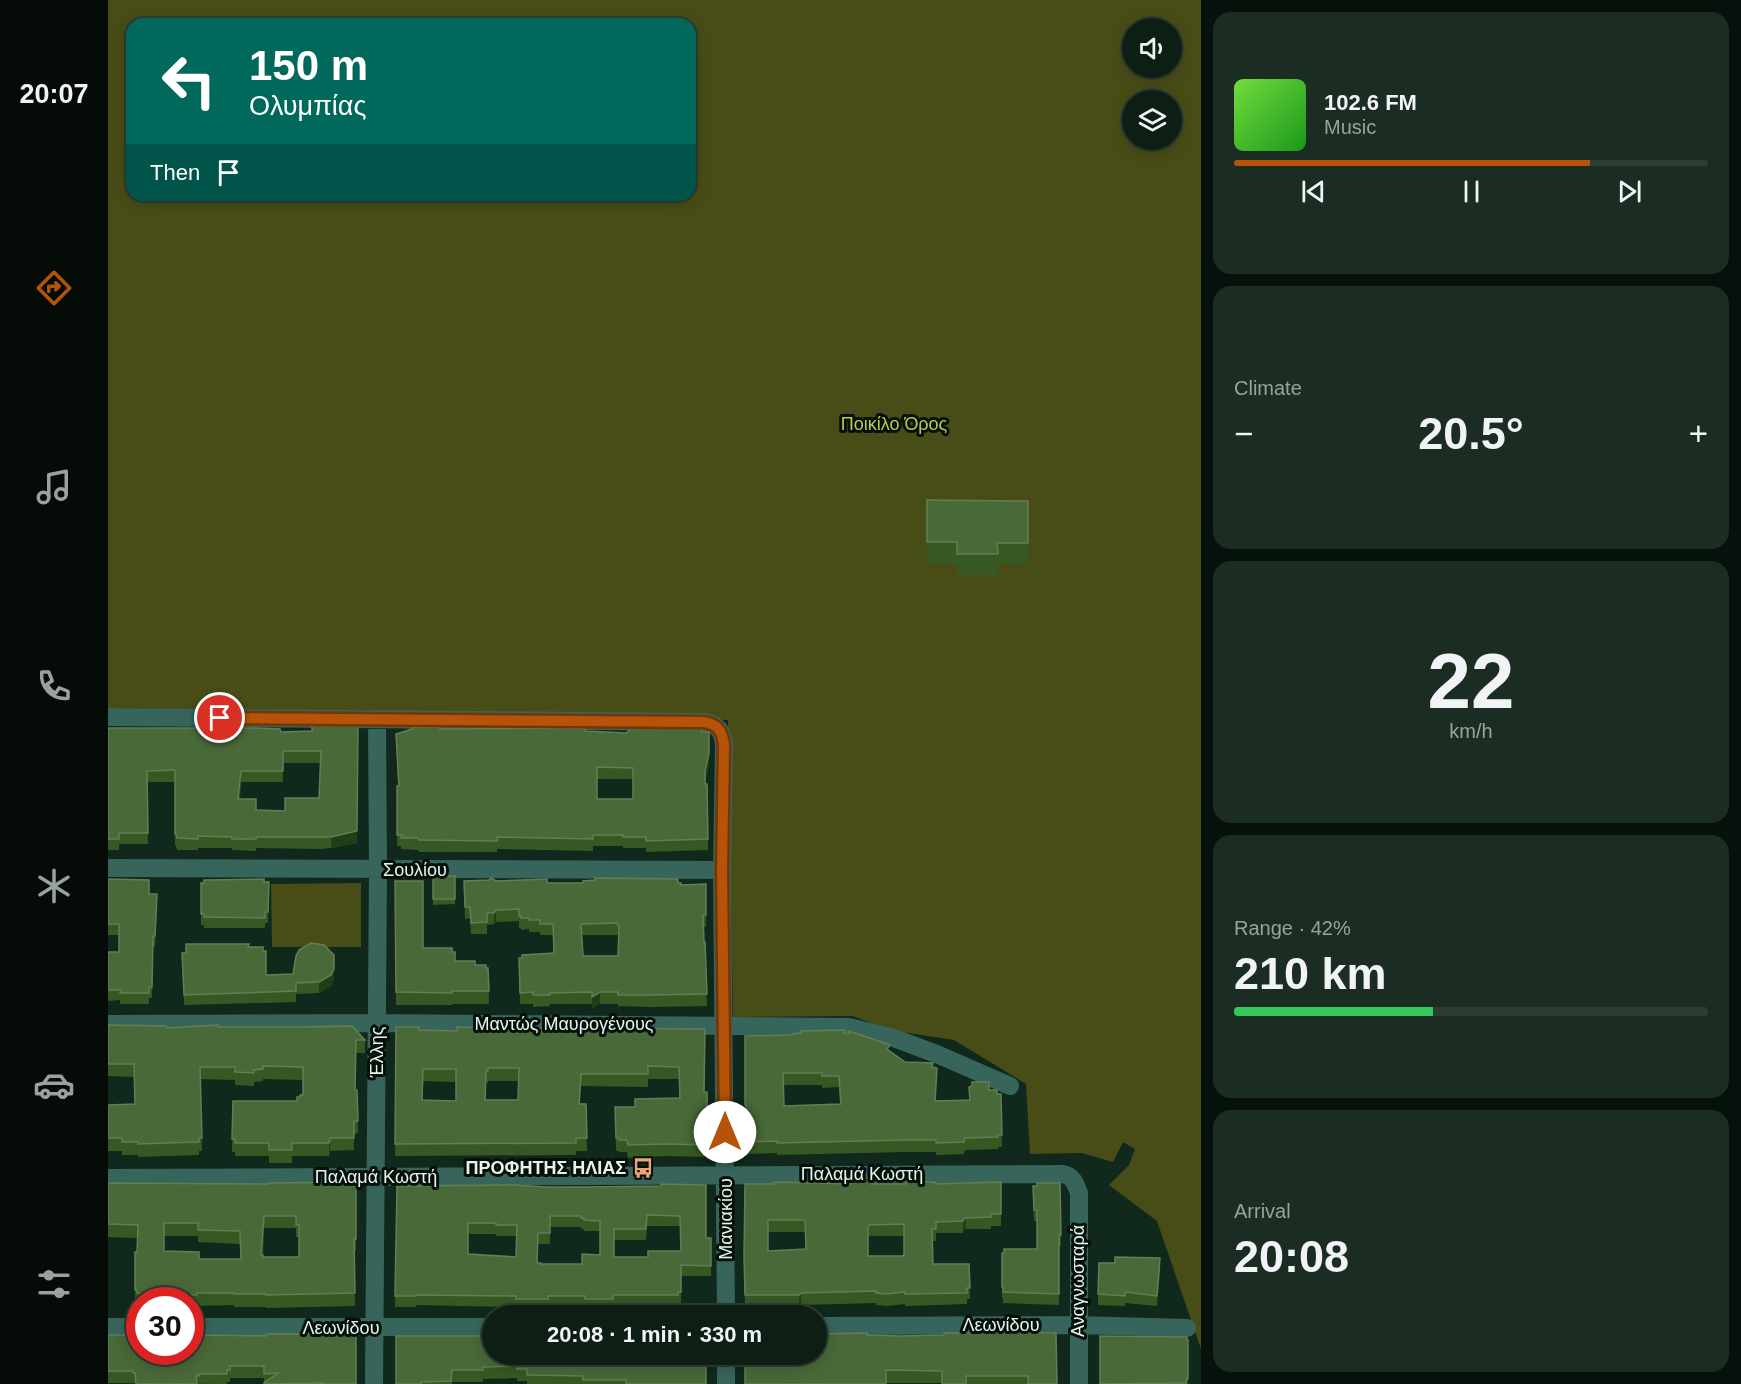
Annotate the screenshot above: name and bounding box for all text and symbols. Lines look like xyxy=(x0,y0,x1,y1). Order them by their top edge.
map controls xyxy=(1122,18,1182,150)
button: sound xyxy=(1122,18,1182,78)
icon: left xyxy=(150,42,228,120)
text: 150 m xyxy=(249,42,368,89)
text: 20:07 xyxy=(19,79,89,109)
button: layers xyxy=(1122,90,1182,150)
text: 102.6 FM xyxy=(1324,90,1417,115)
text: Ολυμπίας xyxy=(249,91,366,121)
text: Music xyxy=(1324,116,1376,138)
icon: arrive xyxy=(212,156,245,189)
text: Then xyxy=(150,160,200,185)
icon: previous xyxy=(1297,175,1330,208)
icon: pause xyxy=(1455,175,1488,208)
icon: next xyxy=(1613,175,1646,208)
icon: directions xyxy=(33,267,75,309)
text: Climate xyxy=(1234,377,1302,399)
text: 20.5° xyxy=(1418,408,1524,459)
park label: Ποικίλο Όρος xyxy=(841,414,948,434)
text: − xyxy=(1234,415,1253,452)
text: + xyxy=(1689,415,1708,452)
icon: music xyxy=(33,466,75,508)
text: 22 xyxy=(1428,637,1514,725)
icon: phone xyxy=(33,665,75,707)
pin xyxy=(194,692,245,743)
icon: arrive xyxy=(203,701,236,734)
text: km/h xyxy=(1449,720,1493,742)
street label: Σουλίου xyxy=(383,860,447,880)
icon: climate xyxy=(33,865,75,907)
text: Range · 42% xyxy=(1234,917,1351,939)
text: 210 km xyxy=(1234,948,1387,999)
street label: Μαντώς Μαυρογένους xyxy=(474,1014,654,1034)
street label: Έλλης xyxy=(367,1026,387,1078)
icon: car xyxy=(33,1064,75,1106)
position arrow xyxy=(693,1100,757,1164)
bus stop icon: ΠΡΟΦΗΤΗΣ ΗΛΙΑΣ xyxy=(631,1156,655,1180)
place label: ΠΡΟΦΗΤΗΣ ΗΛΙΑΣ xyxy=(466,1158,626,1178)
street label: Παλαμά Κωστή xyxy=(801,1164,923,1184)
street label: Παλαμά Κωστή xyxy=(315,1167,437,1187)
street label: Μανιακίου xyxy=(716,1178,736,1260)
text: Arrival xyxy=(1234,1200,1291,1222)
street label: Αναγνωσταρά xyxy=(1068,1225,1088,1337)
text: 20:08 xyxy=(1234,1231,1349,1282)
icon: filters xyxy=(33,1263,75,1305)
speed limit sign: 30 xyxy=(126,1287,204,1365)
street label: Λεωνίδου xyxy=(963,1315,1039,1335)
street label: Λεωνίδου xyxy=(303,1318,379,1338)
text: 20:08 · 1 min · 330 m xyxy=(547,1322,762,1347)

